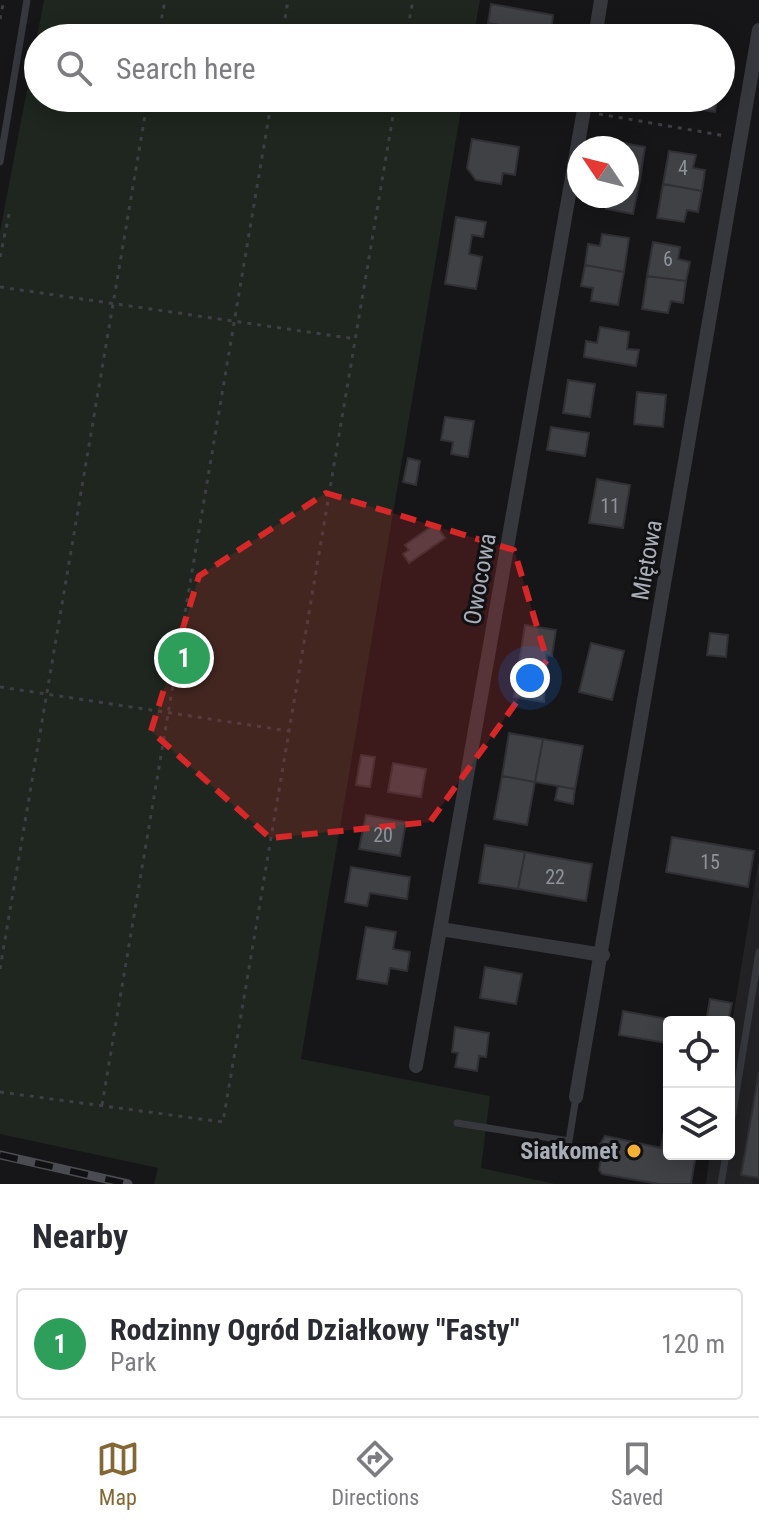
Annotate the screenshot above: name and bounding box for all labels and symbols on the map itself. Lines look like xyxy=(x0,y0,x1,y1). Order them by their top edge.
north arrow xyxy=(567,136,639,208)
house number: 4 xyxy=(678,156,688,180)
house number: 6 xyxy=(663,247,673,271)
house number: 11 xyxy=(600,494,620,518)
street label: Miętowa xyxy=(626,518,668,602)
street label: Owocowa xyxy=(458,531,502,627)
pin: 1 xyxy=(158,628,210,688)
your location xyxy=(510,658,550,698)
house number: 20 xyxy=(373,823,393,847)
house number: 15 xyxy=(700,850,720,874)
house number: 22 xyxy=(545,865,565,889)
place label: Siatkomet xyxy=(520,1137,618,1165)
marker: Siatkomet xyxy=(625,1142,643,1160)

